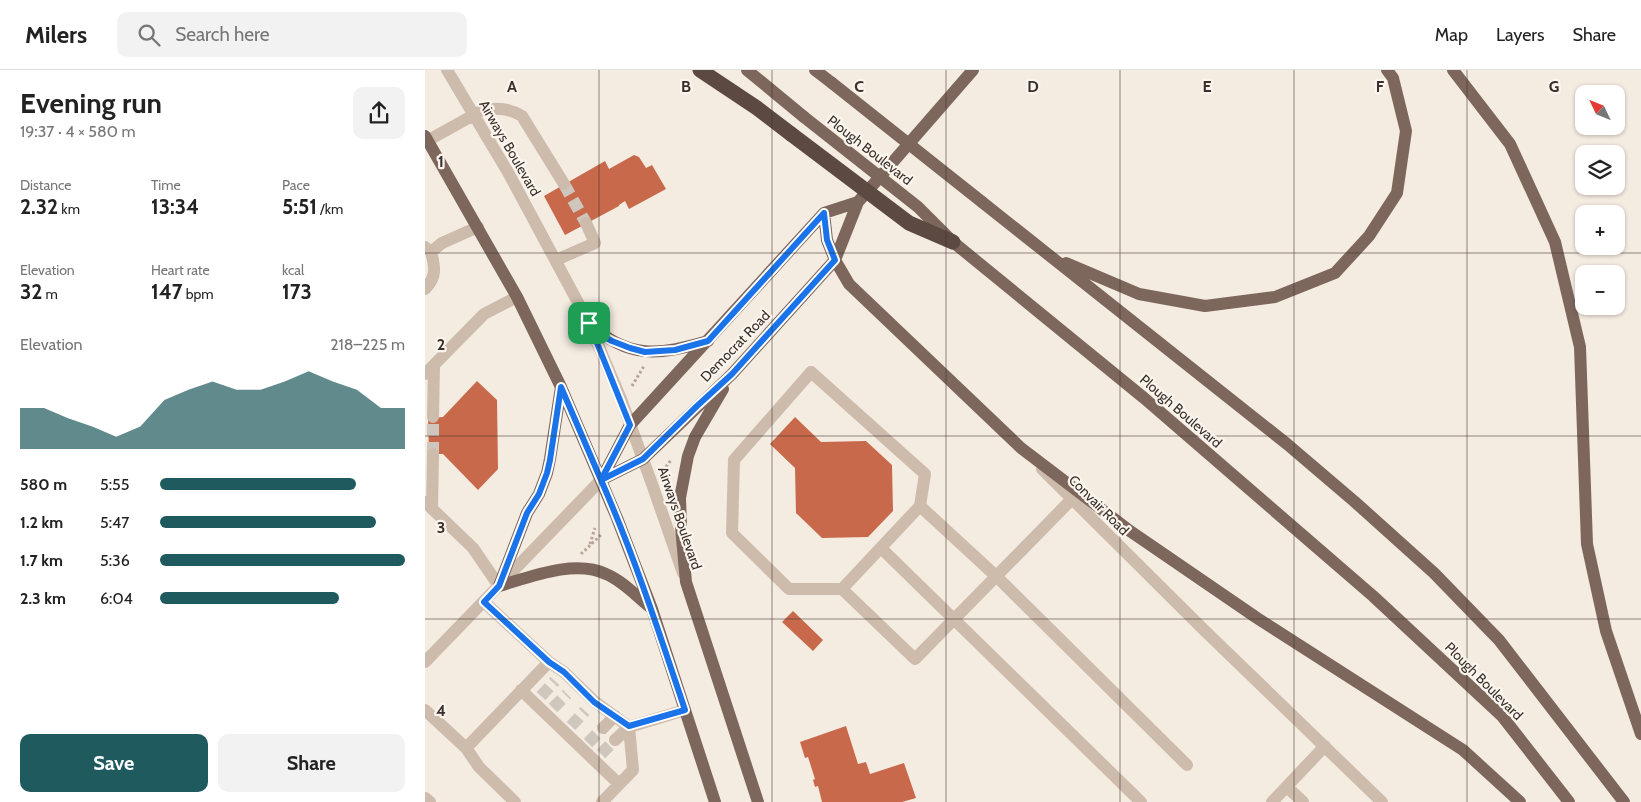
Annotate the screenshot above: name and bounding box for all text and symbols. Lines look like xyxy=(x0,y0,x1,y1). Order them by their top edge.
search box xyxy=(117,12,467,57)
text: Milers xyxy=(25,20,87,49)
icon: search xyxy=(135,21,163,49)
text: Search here xyxy=(175,23,270,46)
text: Map xyxy=(1435,24,1468,46)
text: Layers xyxy=(1496,24,1545,46)
text: Share xyxy=(1573,24,1616,46)
text: A xyxy=(507,77,517,96)
text: B xyxy=(681,77,691,96)
text: C xyxy=(854,77,864,96)
text: D xyxy=(1027,77,1039,96)
text: E xyxy=(1202,77,1212,96)
text: F xyxy=(1376,77,1385,96)
text: G xyxy=(1549,77,1559,96)
north arrow xyxy=(1575,85,1625,135)
map controls xyxy=(1575,85,1625,315)
text: Evening run xyxy=(20,86,162,120)
button: share xyxy=(353,87,405,139)
street label: Airways Boulevard xyxy=(475,97,545,199)
street label: Plough Boulevard xyxy=(824,111,916,189)
text: 19:37 · 4 × 580 m xyxy=(20,122,135,141)
button: layers xyxy=(1575,145,1625,195)
text: 1 xyxy=(438,152,444,171)
text: Distance xyxy=(20,176,72,194)
text: Time xyxy=(151,176,181,194)
text: Pace xyxy=(282,176,310,194)
text: 2.32 xyxy=(20,194,58,219)
text: 13:34 xyxy=(151,194,199,219)
text: 5:51 xyxy=(282,194,317,219)
text: km xyxy=(58,200,80,218)
text: /km xyxy=(317,200,343,218)
button: + xyxy=(1575,205,1625,255)
text: Elevation xyxy=(20,261,75,279)
text: Heart rate xyxy=(151,261,210,279)
text: kcal xyxy=(282,261,304,279)
button: − xyxy=(1575,265,1625,315)
text: 32 xyxy=(20,279,42,304)
text: 147 xyxy=(151,279,183,304)
text: 173 xyxy=(282,279,312,304)
text: m xyxy=(42,285,58,303)
text: bpm xyxy=(183,285,214,303)
pin xyxy=(568,302,610,344)
street label: Democrat Road xyxy=(696,306,774,386)
icon: arrive xyxy=(575,309,603,337)
text: Elevation xyxy=(20,335,83,354)
text: 218–225 m xyxy=(330,335,405,354)
text: 2 xyxy=(437,335,445,354)
street label: Plough Boulevard xyxy=(1136,370,1226,452)
street label: Airways Boulevard xyxy=(654,464,706,572)
street label: Convair Road xyxy=(1065,471,1133,539)
text: 580 m xyxy=(20,475,67,494)
text: 5:55 xyxy=(100,475,129,494)
text: 1.2 km xyxy=(20,513,63,532)
text: 5:47 xyxy=(100,513,129,532)
text: 3 xyxy=(437,518,445,537)
text: 1.7 km xyxy=(20,551,63,570)
text: 5:36 xyxy=(100,551,130,570)
text: 2.3 km xyxy=(20,589,66,608)
text: 6:04 xyxy=(100,589,133,608)
street label: Plough Boulevard xyxy=(1441,638,1527,724)
text: 4 xyxy=(436,701,446,720)
button: Save xyxy=(20,734,208,792)
button: Share xyxy=(218,734,405,792)

